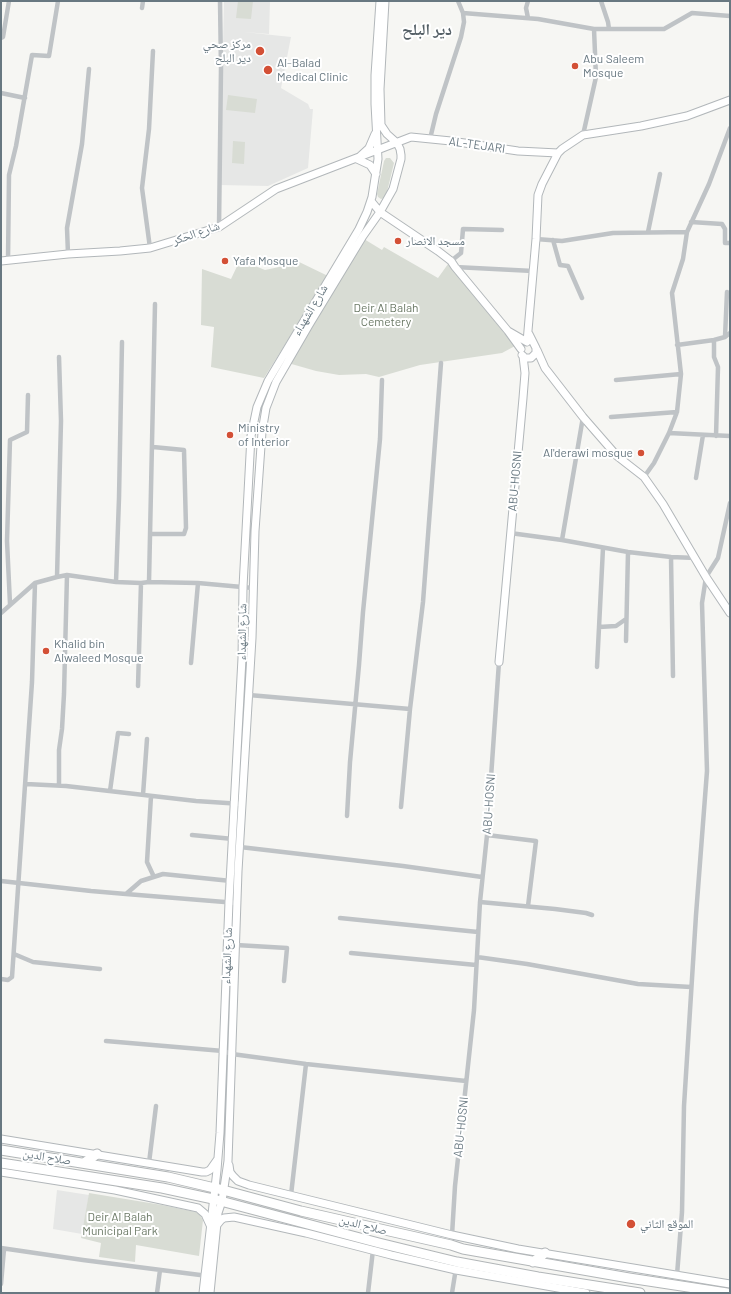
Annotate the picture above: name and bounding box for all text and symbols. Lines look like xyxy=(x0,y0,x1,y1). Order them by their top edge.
district label: دير البلح xyxy=(402,20,452,40)
place label: مركز صحي دير البلح xyxy=(203,37,251,65)
marker: مركز صحي دير البلح xyxy=(254,45,266,57)
place label: Abu Saleem Mosque xyxy=(583,52,644,80)
place label: Al-Balad Medical Clinic xyxy=(277,56,348,84)
marker: Abu Saleem Mosque xyxy=(570,61,580,71)
marker: Al-Balad Medical Clinic xyxy=(262,64,274,76)
street label: AL-TEJARI xyxy=(448,134,506,156)
street label: شارع الحكر xyxy=(171,218,221,248)
place label: مسجد الانصار xyxy=(406,234,465,248)
marker: مسجد الانصار xyxy=(393,236,403,246)
place label: Yafa Mosque xyxy=(233,254,298,268)
marker: Yafa Mosque xyxy=(220,256,230,266)
street label: شارع الشهداء xyxy=(289,282,331,338)
park label: Deir Al Balah Cemetery xyxy=(353,301,419,329)
place label: Ministry of Interior xyxy=(238,421,290,449)
marker: Ministry of Interior xyxy=(225,430,235,440)
place label: Al'derawi mosque xyxy=(543,446,633,460)
marker: Al'derawi mosque xyxy=(636,448,646,458)
street label: ABU-HOSNI xyxy=(505,450,525,512)
street label: شارع الشهداء xyxy=(234,603,250,661)
place label: Khalid bin Alwaleed Mosque xyxy=(54,637,144,665)
marker: Khalid bin Alwaleed Mosque xyxy=(41,646,51,656)
street label: ABU-HOSNI xyxy=(480,773,498,835)
street label: شارع الشهداء xyxy=(219,927,235,985)
street label: ABU-HOSNI xyxy=(451,1096,471,1158)
street label: صلاح الدين xyxy=(22,1146,72,1168)
park label: Deir Al Balah Municipal Park xyxy=(82,1210,158,1238)
street label: صلاح الدين xyxy=(337,1212,389,1238)
place label: الموقع الثاني xyxy=(640,1217,693,1231)
marker: الموقع الثاني xyxy=(625,1218,637,1230)

